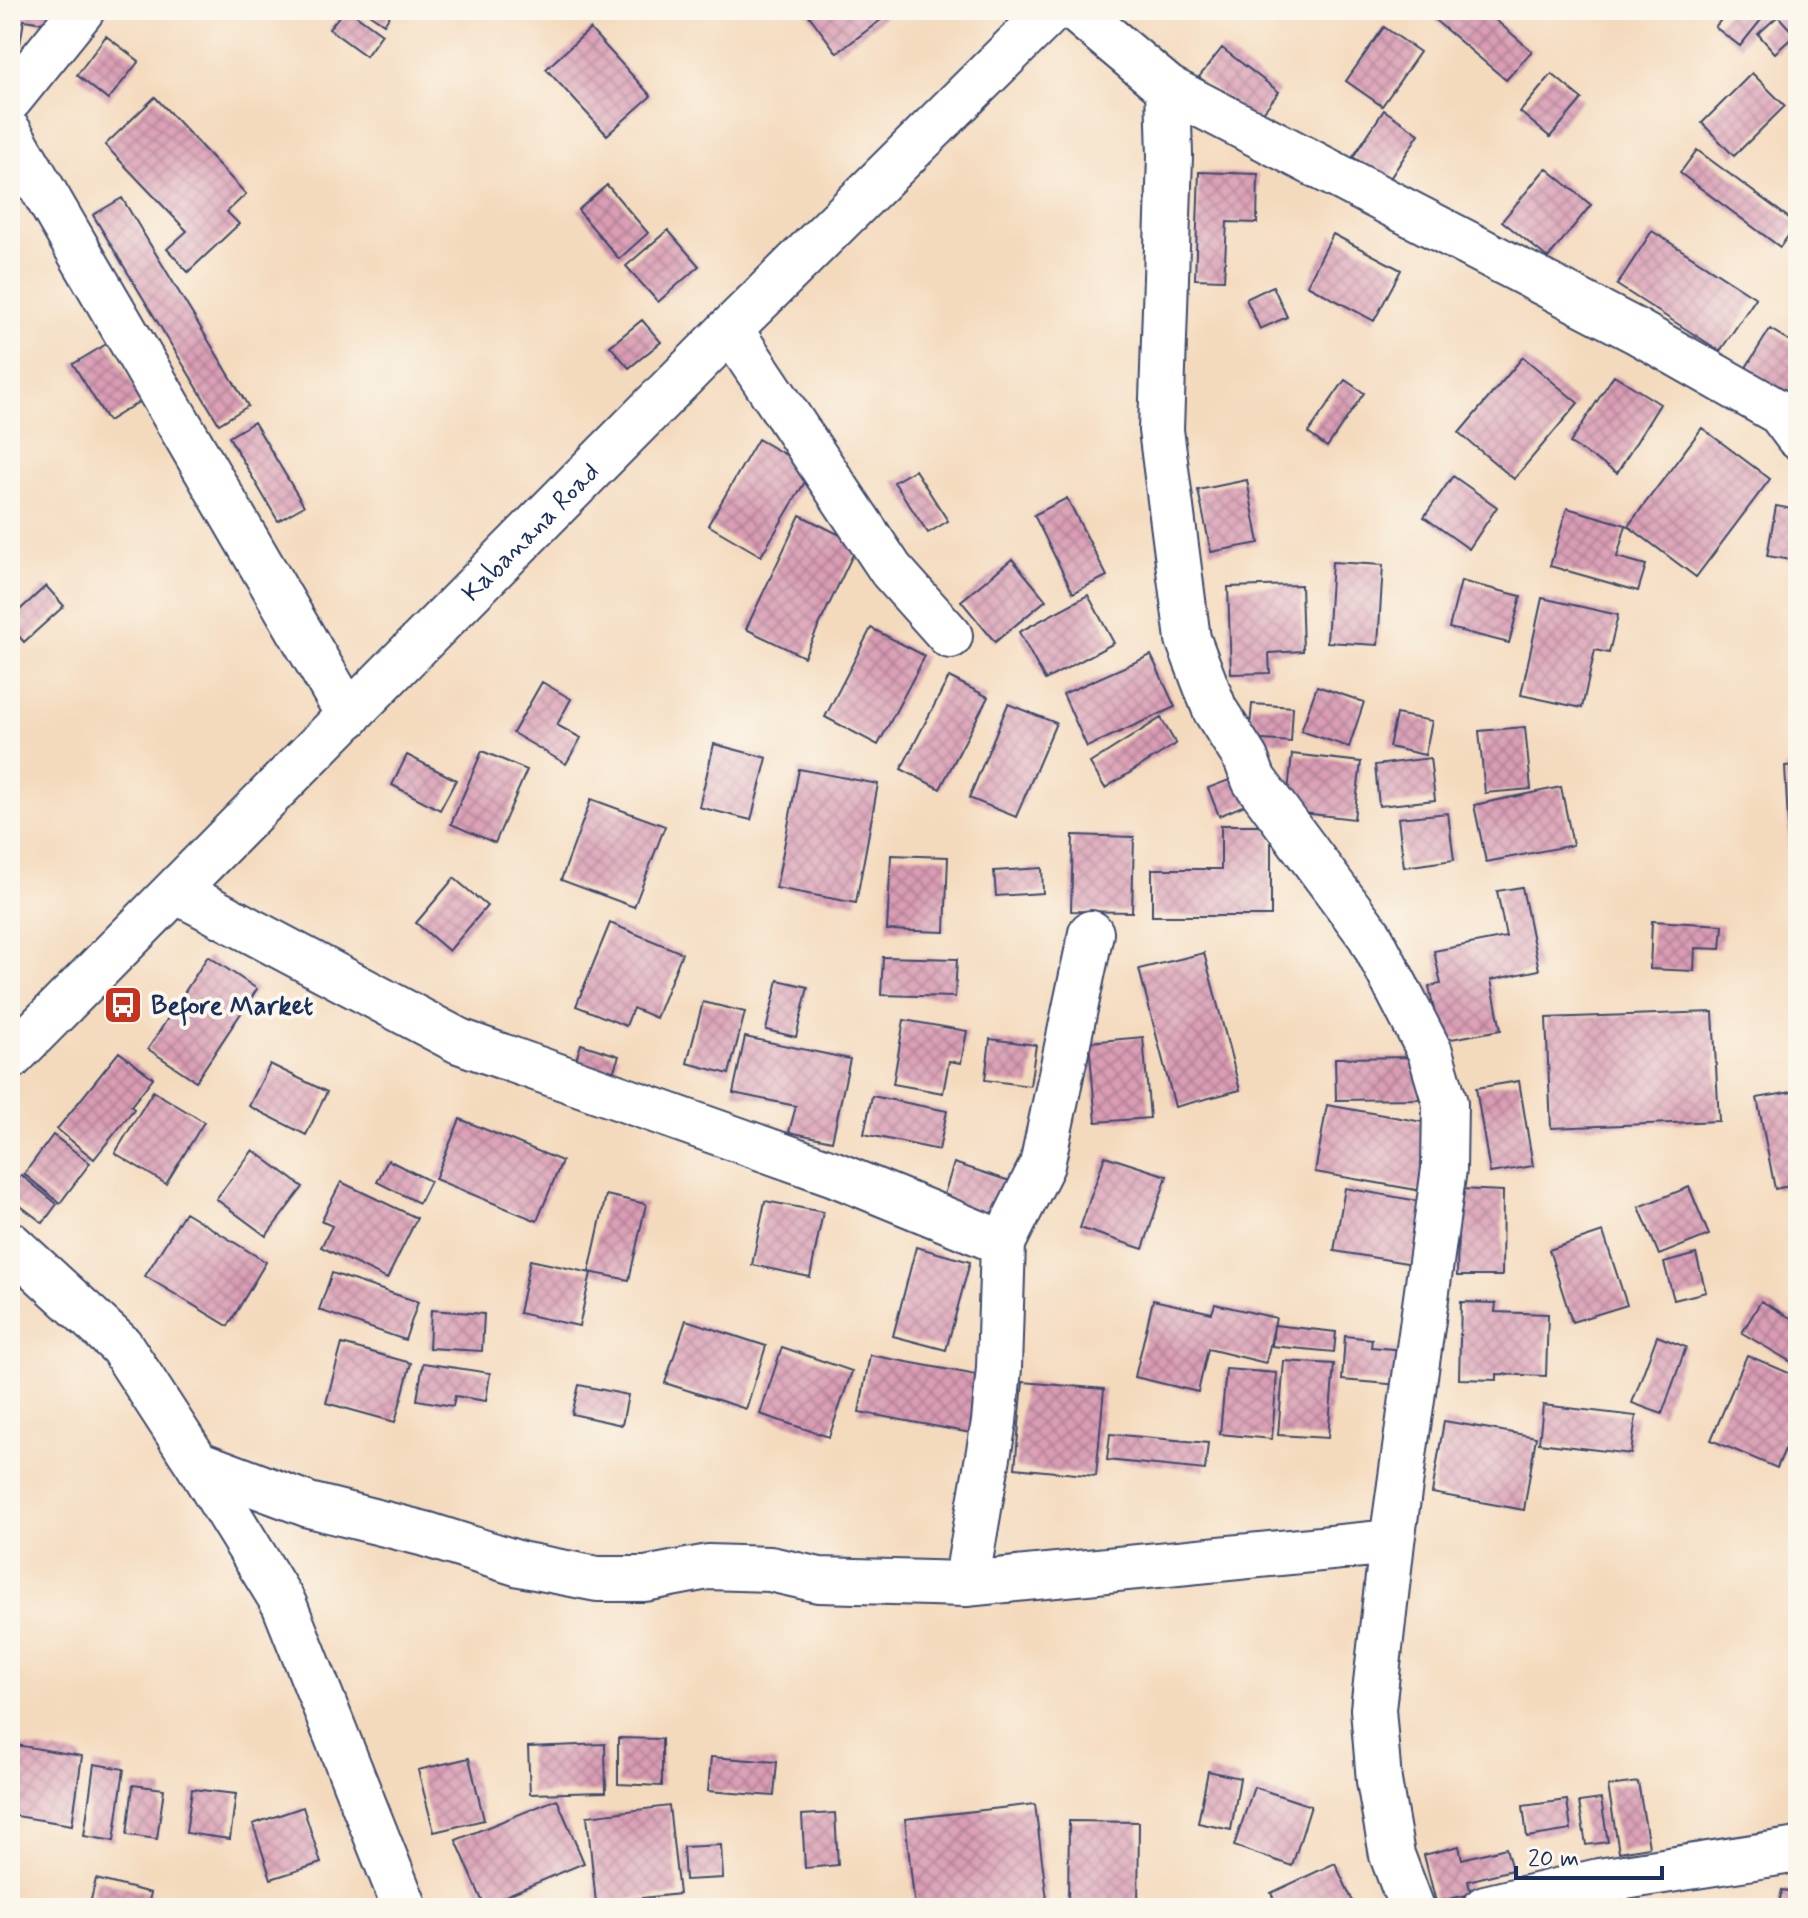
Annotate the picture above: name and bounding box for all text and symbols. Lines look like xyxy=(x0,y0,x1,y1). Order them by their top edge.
street label: Kabanana Road xyxy=(455,456,608,610)
bus stop icon: Before Market xyxy=(102,984,144,1026)
place label: Before Market xyxy=(151,990,313,1026)
scale bar xyxy=(1516,1830,1662,1880)
text: 20 m xyxy=(1528,1844,1579,1875)

